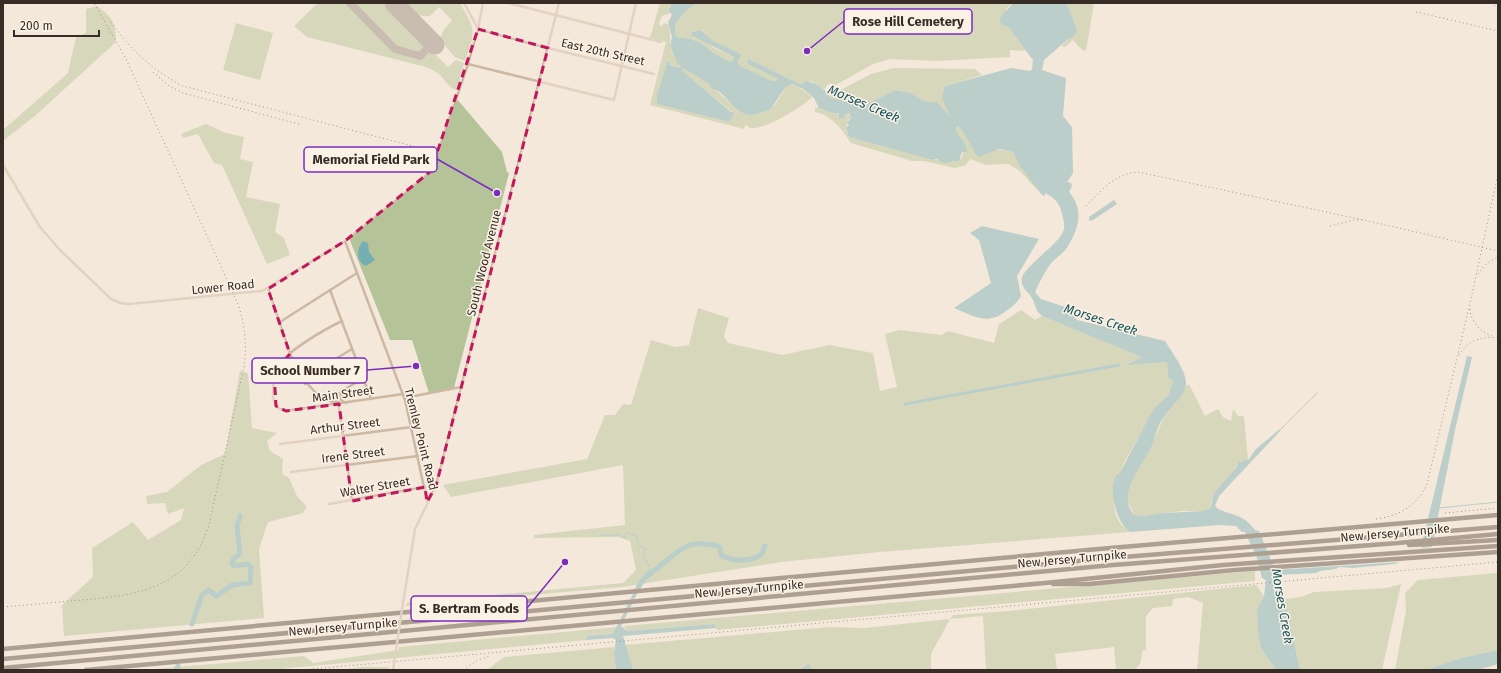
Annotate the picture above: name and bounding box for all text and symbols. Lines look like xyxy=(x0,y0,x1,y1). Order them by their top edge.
callout: Rose Hill Cemetery xyxy=(844,9,972,34)
scale bar xyxy=(14,12,99,38)
text: Rose Hill Cemetery xyxy=(852,14,964,29)
text: 200 m xyxy=(20,19,53,33)
street label: East 20th Street xyxy=(560,36,647,69)
water label: Morses Creek xyxy=(826,82,902,125)
callout: Memorial Field Park xyxy=(304,147,437,172)
text: Memorial Field Park xyxy=(313,152,430,167)
street label: South Wood Avenue xyxy=(464,208,504,318)
street label: Lower Road xyxy=(191,277,255,297)
water label: Morses Creek xyxy=(1062,301,1140,338)
callout: School Number 7 xyxy=(252,358,367,383)
text: School Number 7 xyxy=(260,363,360,378)
street label: Main Street xyxy=(311,383,375,405)
street label: Tremley Point Road xyxy=(401,386,441,492)
street label: Arthur Street xyxy=(309,415,381,437)
street label: Irene Street xyxy=(321,444,386,466)
street label: Walter Street xyxy=(339,474,412,500)
street label: New Jersey Turnpike xyxy=(1340,521,1450,545)
street label: New Jersey Turnpike xyxy=(1017,547,1127,571)
water label: Morses Creek xyxy=(1268,567,1297,645)
street label: New Jersey Turnpike xyxy=(694,577,804,601)
callout: S. Bertram Foods xyxy=(411,596,527,621)
text: S. Bertram Foods xyxy=(419,601,520,616)
street label: New Jersey Turnpike xyxy=(288,615,398,639)

